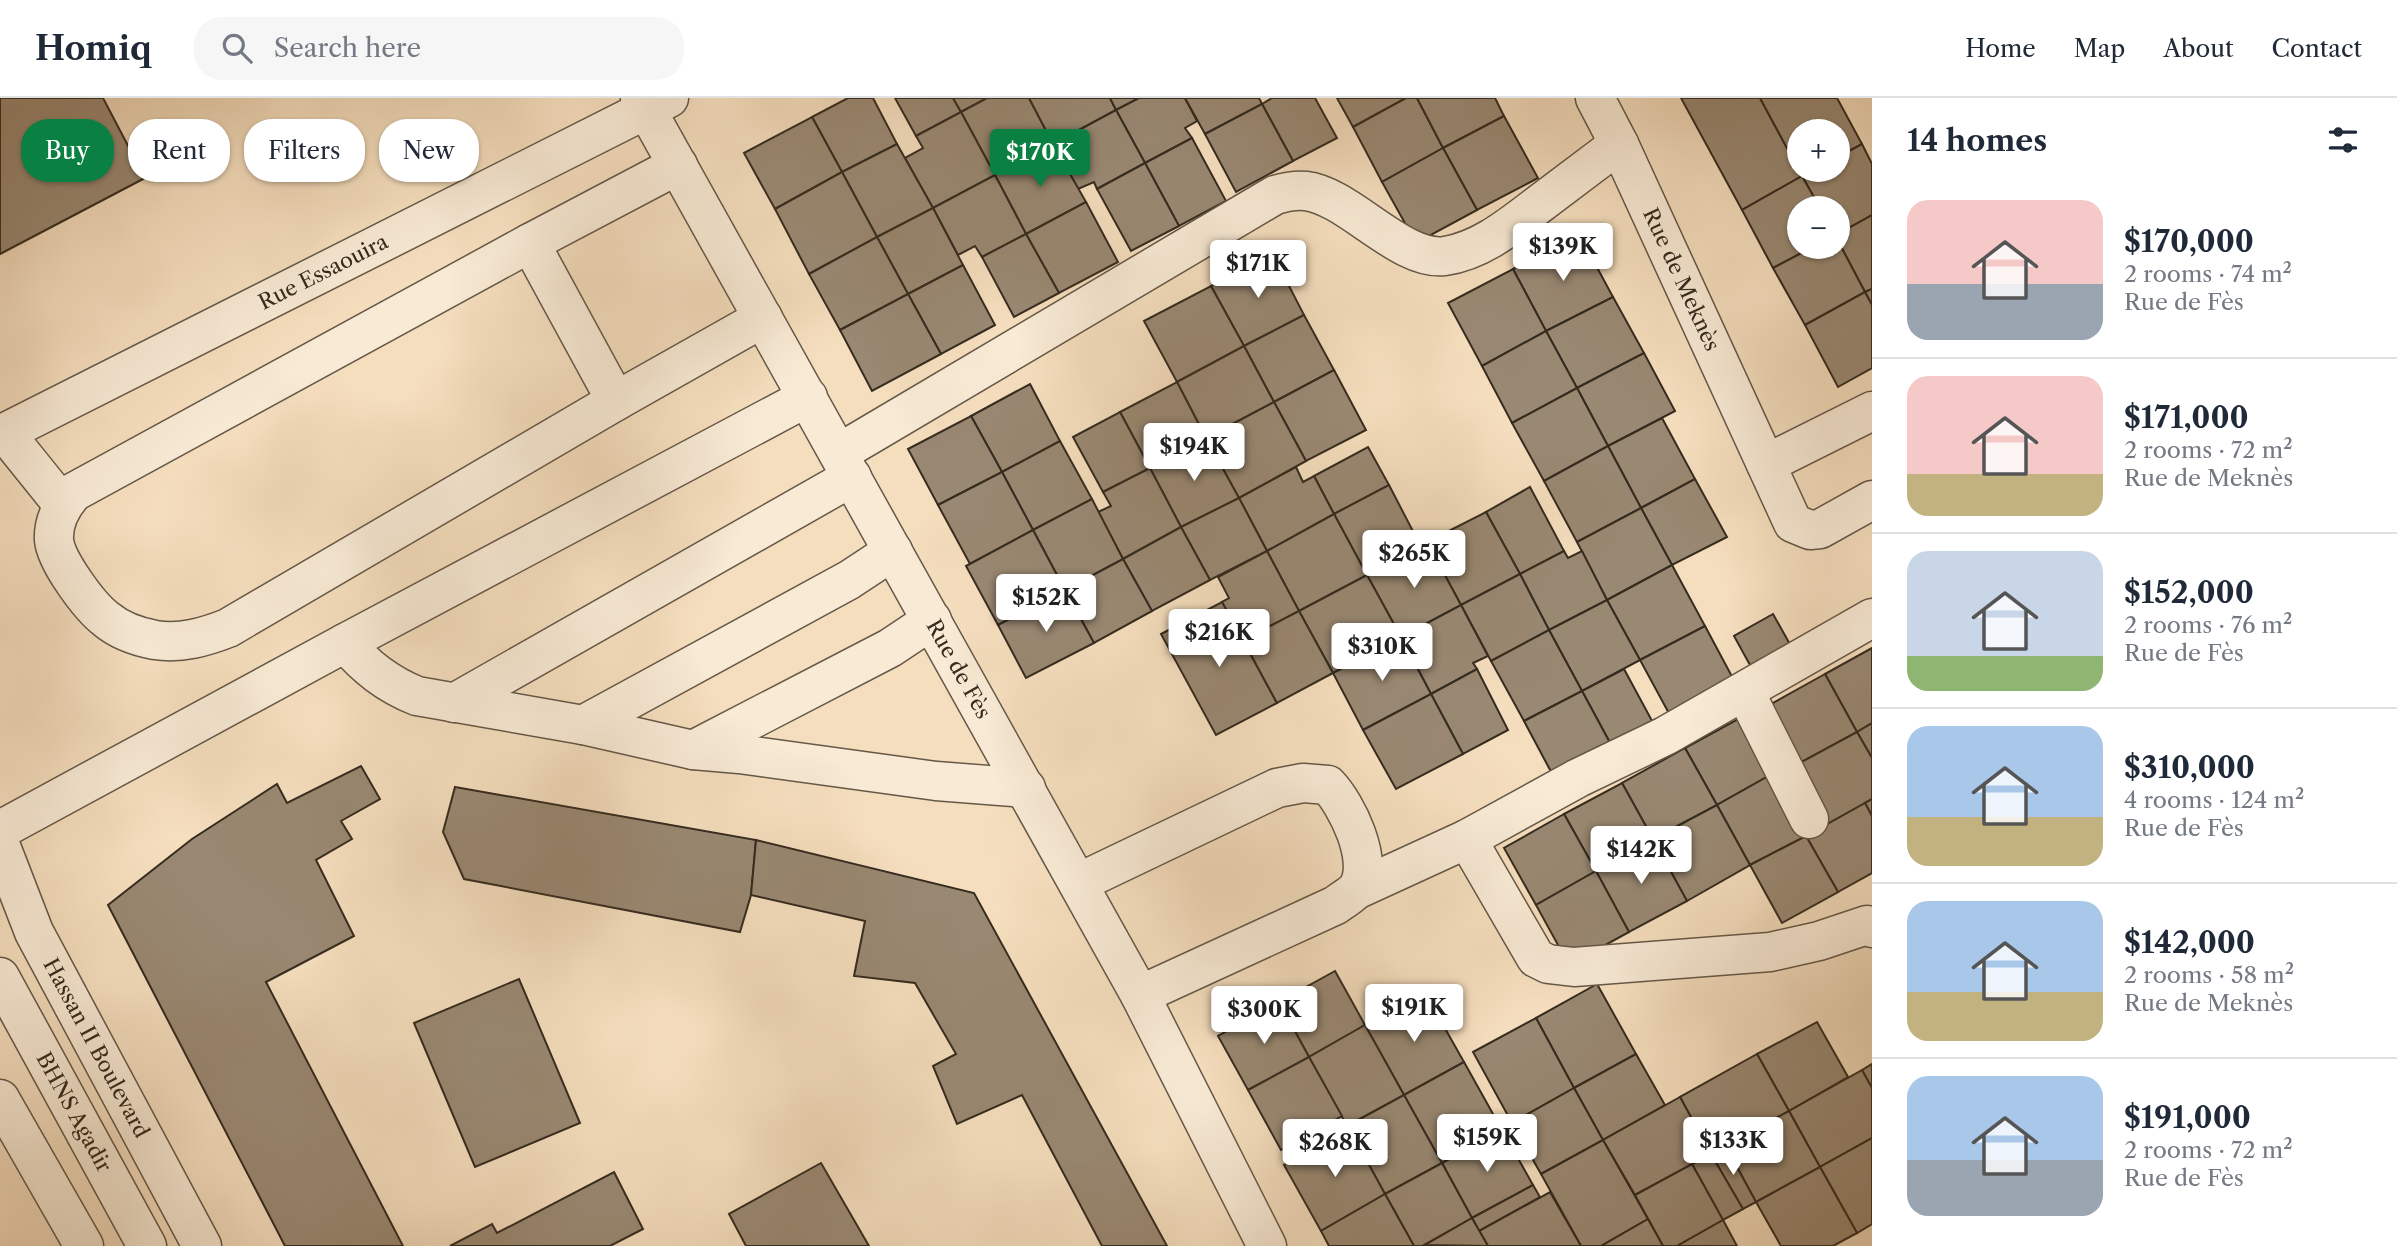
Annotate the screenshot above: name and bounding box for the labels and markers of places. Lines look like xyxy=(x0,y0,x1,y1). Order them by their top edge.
pin: $170K xyxy=(991,130,1089,189)
pin: $139K xyxy=(1514,223,1612,283)
pin: $171K xyxy=(1209,240,1307,300)
pin: $194K xyxy=(1145,424,1243,483)
pin: $265K xyxy=(1365,531,1463,590)
pin: $152K xyxy=(997,574,1095,634)
pin: $216K xyxy=(1170,610,1268,669)
pin: $310K xyxy=(1333,624,1431,683)
pin: $142K xyxy=(1592,826,1690,886)
pin: $191K xyxy=(1365,984,1463,1044)
pin: $300K xyxy=(1215,986,1313,1046)
pin: $159K xyxy=(1438,1114,1536,1174)
pin: $133K xyxy=(1684,1118,1782,1177)
pin: $268K xyxy=(1286,1119,1384,1179)

